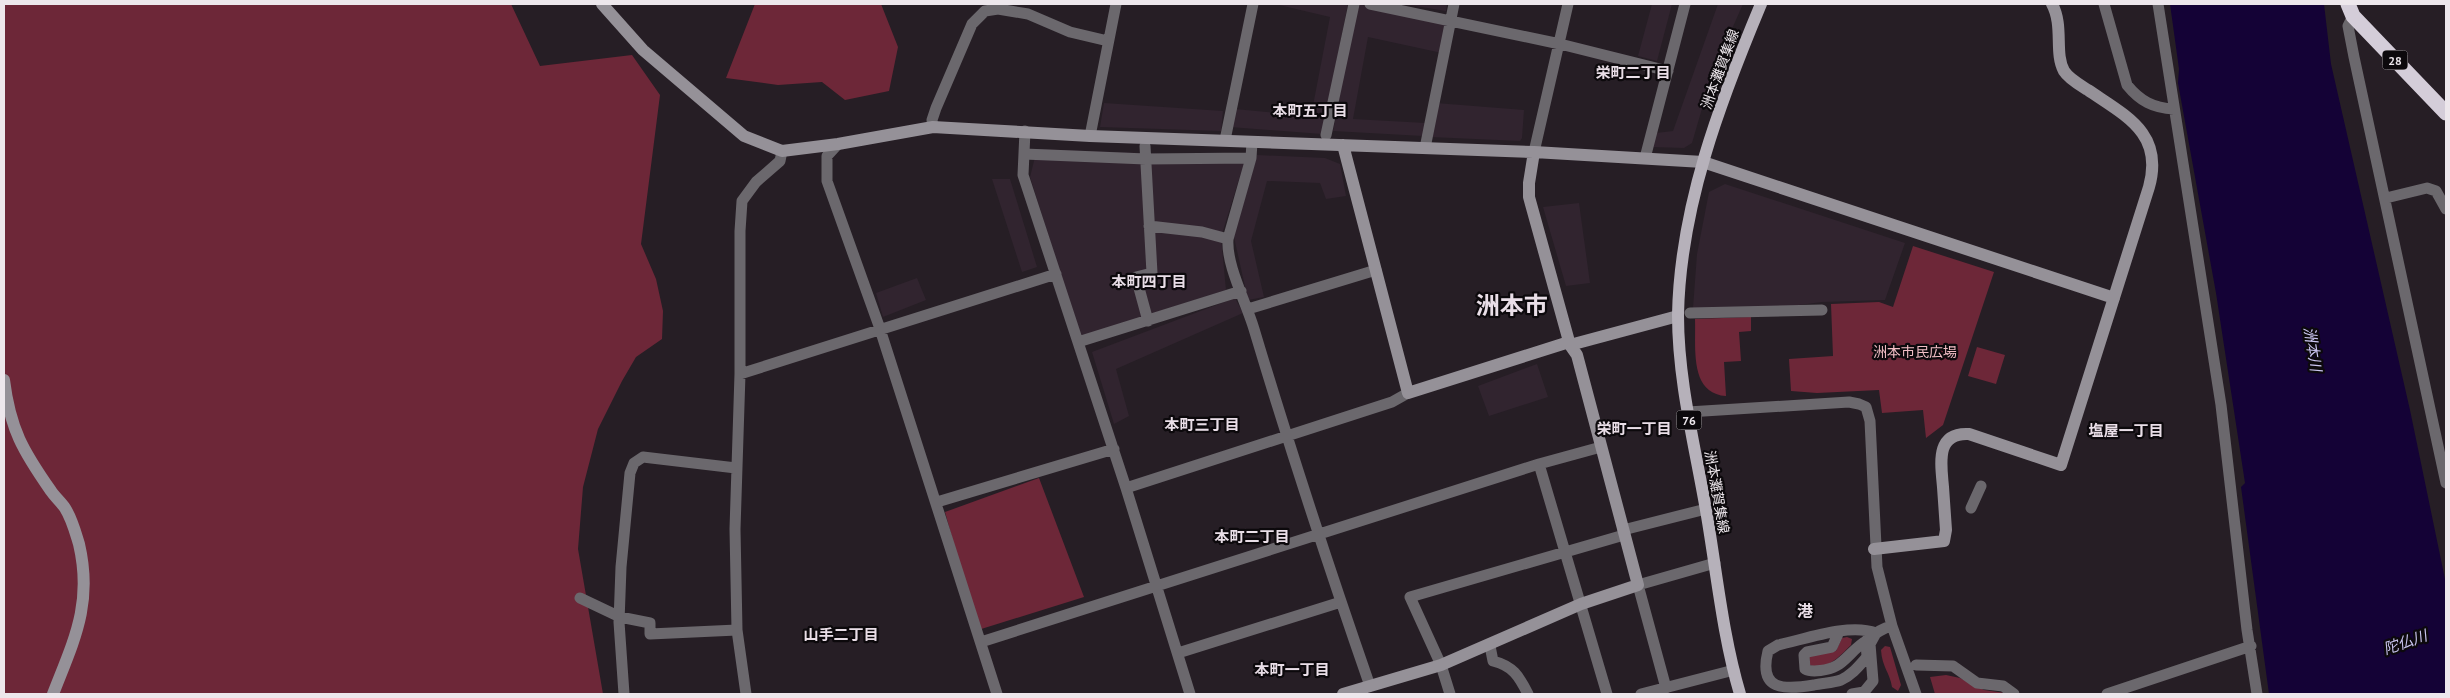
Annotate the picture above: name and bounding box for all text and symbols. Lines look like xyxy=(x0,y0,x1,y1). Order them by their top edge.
street label: 洲本灘賀集線 xyxy=(1697,26,1743,112)
road number: 28 xyxy=(2382,50,2408,70)
district label: 栄町二丁目 xyxy=(1595,63,1671,82)
district label: 本町五丁目 xyxy=(1272,101,1348,120)
district label: 本町四丁目 xyxy=(1111,272,1187,291)
district label: 洲本市 xyxy=(1476,290,1548,321)
water label: 洲本川 xyxy=(2300,325,2326,375)
park label: 洲本市民広場 xyxy=(1873,343,1957,361)
road number: 76 xyxy=(1676,410,1702,430)
district label: 本町三丁目 xyxy=(1164,415,1240,434)
district label: 栄町一丁目 xyxy=(1596,419,1672,438)
district label: 塩屋一丁目 xyxy=(2088,421,2164,440)
street label: 洲本灘賀集線 xyxy=(1701,449,1733,535)
district label: 本町二丁目 xyxy=(1214,527,1290,546)
district label: 港 xyxy=(1797,601,1813,621)
district label: 山手二丁目 xyxy=(803,625,879,644)
water label: 陀仏川 xyxy=(2381,625,2431,658)
district label: 本町一丁目 xyxy=(1254,660,1330,679)

